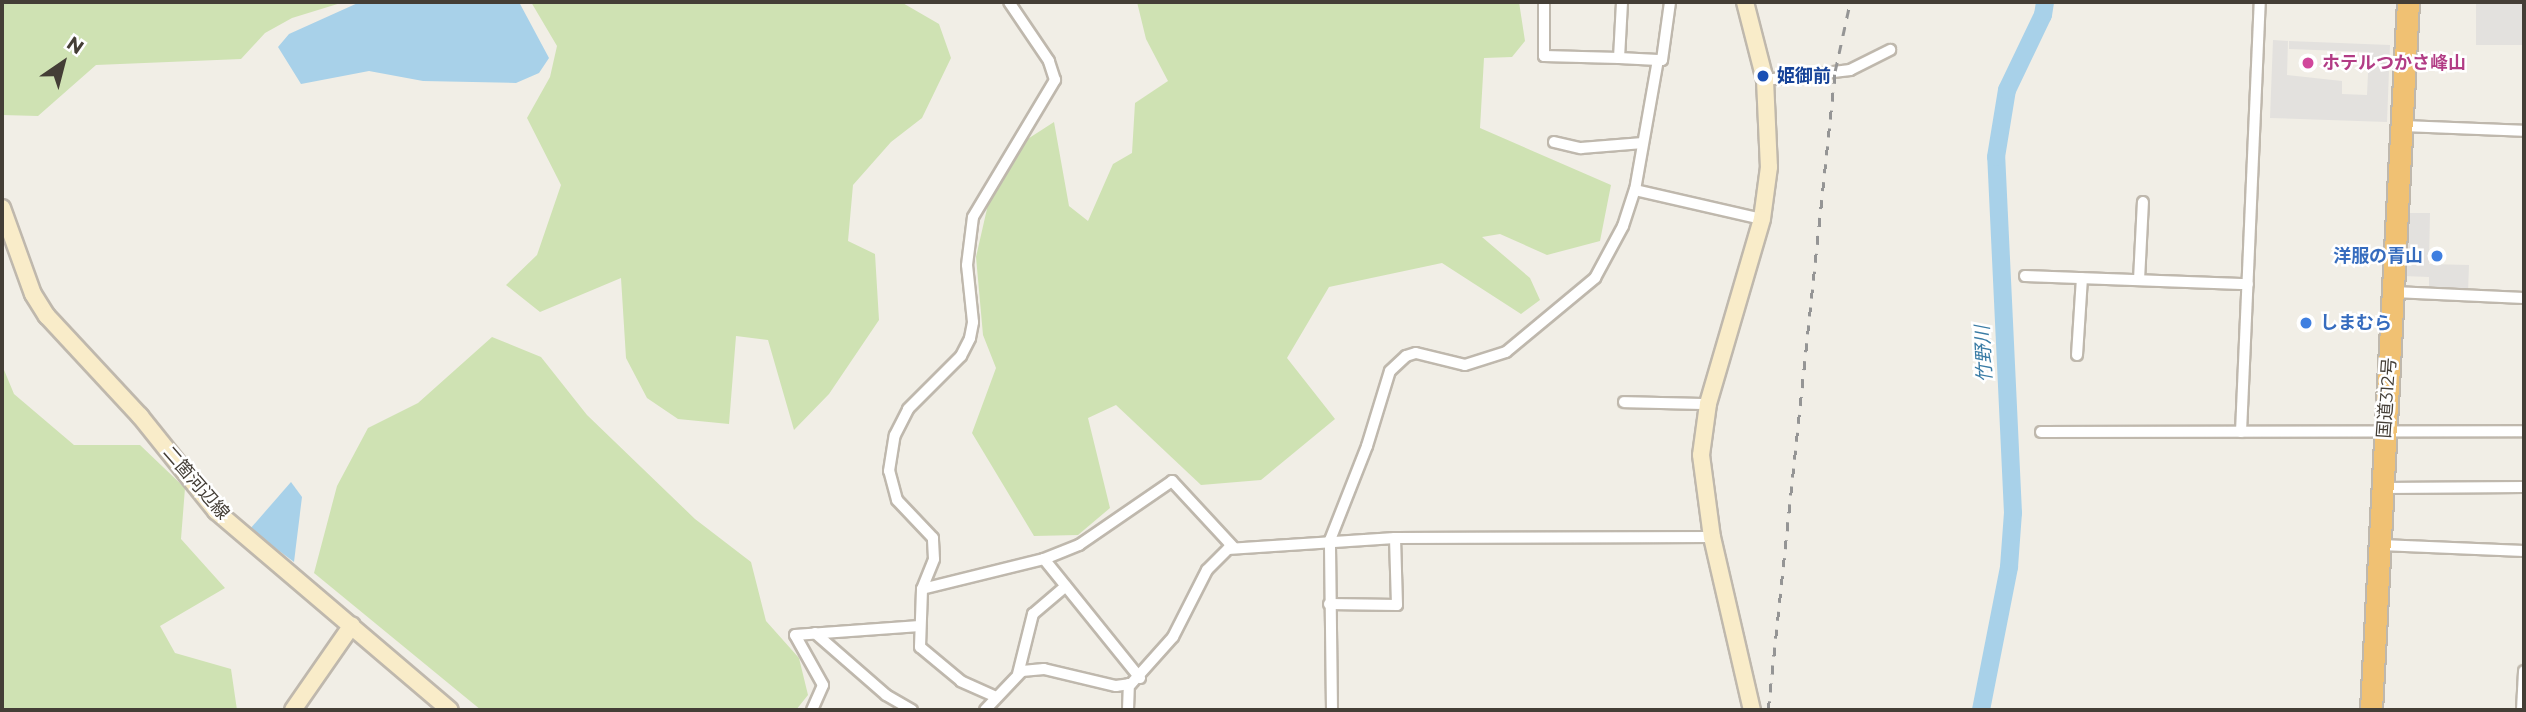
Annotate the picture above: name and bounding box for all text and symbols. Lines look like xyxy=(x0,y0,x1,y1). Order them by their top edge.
north arrow xyxy=(28,28,98,98)
text: N xyxy=(62,32,88,59)
place label: ホテルつかさ峰山 xyxy=(2322,52,2466,74)
marker: ホテルつかさ峰山 xyxy=(2300,55,2316,71)
place label: 姫御前 xyxy=(1777,65,1831,87)
marker: 姫御前 xyxy=(1755,68,1771,84)
place label: 洋服の青山 xyxy=(2333,245,2423,267)
marker: 洋服の青山 xyxy=(2429,248,2445,264)
place label: しまむら xyxy=(2320,312,2392,334)
marker: しまむら xyxy=(2298,315,2314,331)
water label: 竹野川 xyxy=(1971,325,1997,383)
street label: 国道312号 xyxy=(2373,357,2401,439)
street label: 二箇河辺線 xyxy=(158,442,234,524)

